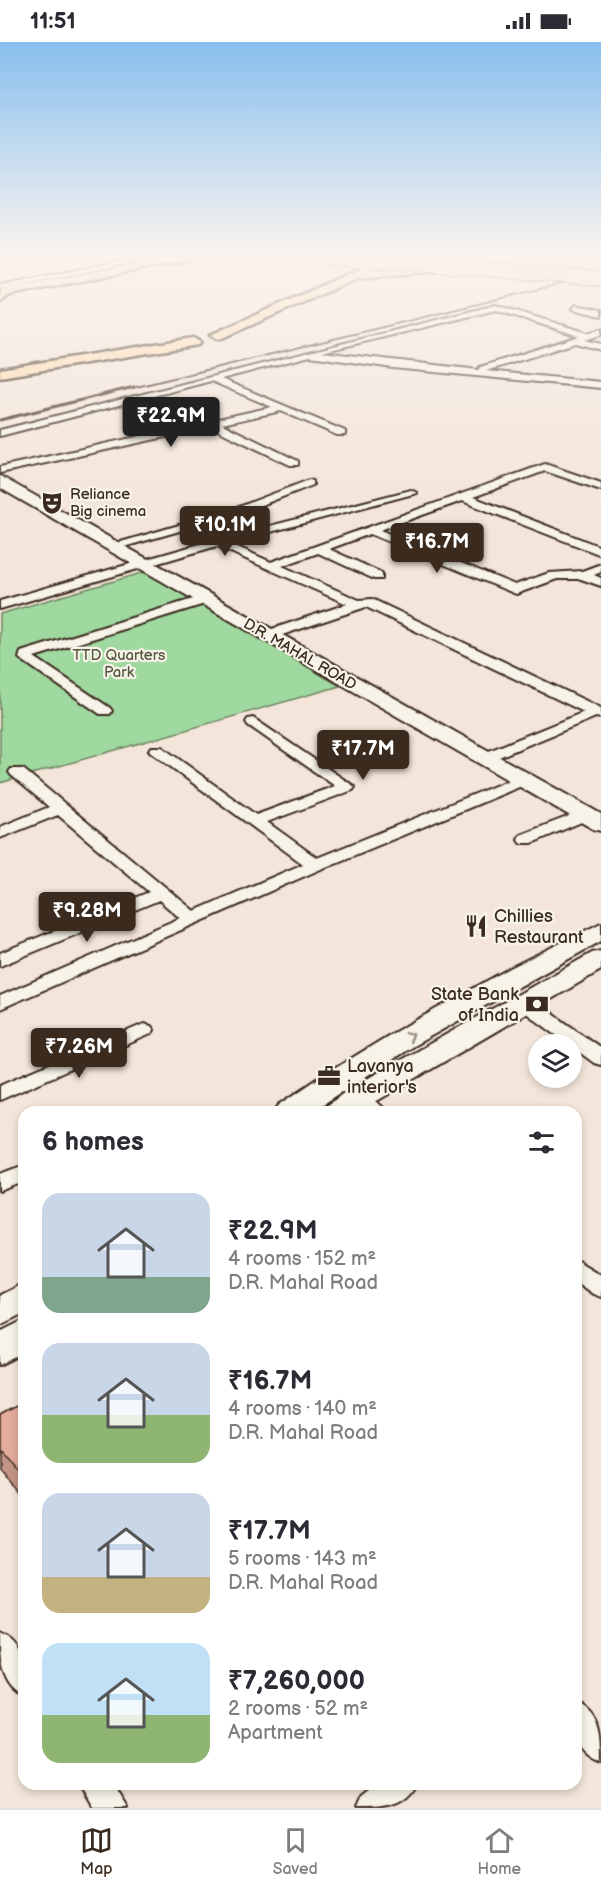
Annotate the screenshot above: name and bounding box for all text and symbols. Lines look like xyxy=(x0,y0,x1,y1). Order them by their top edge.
text: 11:51 xyxy=(30,8,76,35)
pin: ₹22.9M xyxy=(122,397,220,448)
text: ₹22.9M xyxy=(137,404,205,428)
place label: Reliance Big cinema xyxy=(70,485,146,521)
theatre icon: Reliance Big cinema xyxy=(39,490,65,516)
pin: ₹10.1M xyxy=(176,506,274,557)
text: ₹10.1M xyxy=(194,513,256,537)
pin: ₹16.7M xyxy=(388,523,486,574)
text: ₹16.7M xyxy=(405,530,469,554)
street label: D.R. MAHAL ROAD xyxy=(240,614,360,695)
park label: TTD Quarters Park xyxy=(72,646,166,682)
pin: ₹17.7M xyxy=(314,730,412,781)
text: ₹17.7M xyxy=(331,737,395,761)
pin: ₹9.28M xyxy=(38,892,136,943)
text: ₹9.28M xyxy=(53,899,121,923)
place label: Chillies Restaurant xyxy=(494,906,584,948)
restaurant icon: Chillies Restaurant xyxy=(463,913,489,939)
place label: State Bank of India xyxy=(431,984,519,1026)
bank icon: State Bank of India xyxy=(524,991,550,1017)
pin: ₹7.26M xyxy=(30,1028,128,1079)
one-way arrow xyxy=(404,1032,414,1043)
map controls xyxy=(528,1034,582,1088)
button: layers xyxy=(528,1034,582,1088)
text: ₹7.26M xyxy=(45,1035,113,1059)
place label: Lavanya interior's xyxy=(347,1056,417,1098)
office icon: Lavanya interior's xyxy=(316,1063,342,1089)
icon: filters xyxy=(525,1126,558,1159)
text: 6 homes xyxy=(42,1127,144,1158)
text: ₹22.9M xyxy=(228,1216,317,1247)
icon: home xyxy=(90,1217,162,1289)
text: 4 rooms · 152 m² xyxy=(228,1247,376,1271)
text: D.R. Mahal Road xyxy=(228,1271,378,1295)
text: ₹16.7M xyxy=(228,1366,312,1397)
icon: home xyxy=(90,1367,162,1439)
text: 4 rooms · 140 m² xyxy=(228,1397,377,1421)
text: D.R. Mahal Road xyxy=(228,1421,378,1445)
text: ₹17.7M xyxy=(228,1516,311,1547)
icon: home xyxy=(90,1517,162,1589)
text: 5 rooms · 143 m² xyxy=(228,1547,377,1571)
text: D.R. Mahal Road xyxy=(228,1571,378,1595)
text: ₹7,260,000 xyxy=(228,1666,365,1697)
icon: home xyxy=(90,1667,162,1739)
text: 2 rooms · 52 m² xyxy=(228,1697,368,1721)
text: Apartment xyxy=(228,1721,323,1745)
tab: Map xyxy=(80,1824,113,1879)
tab: Saved xyxy=(273,1824,318,1879)
tab: Home xyxy=(478,1824,521,1879)

